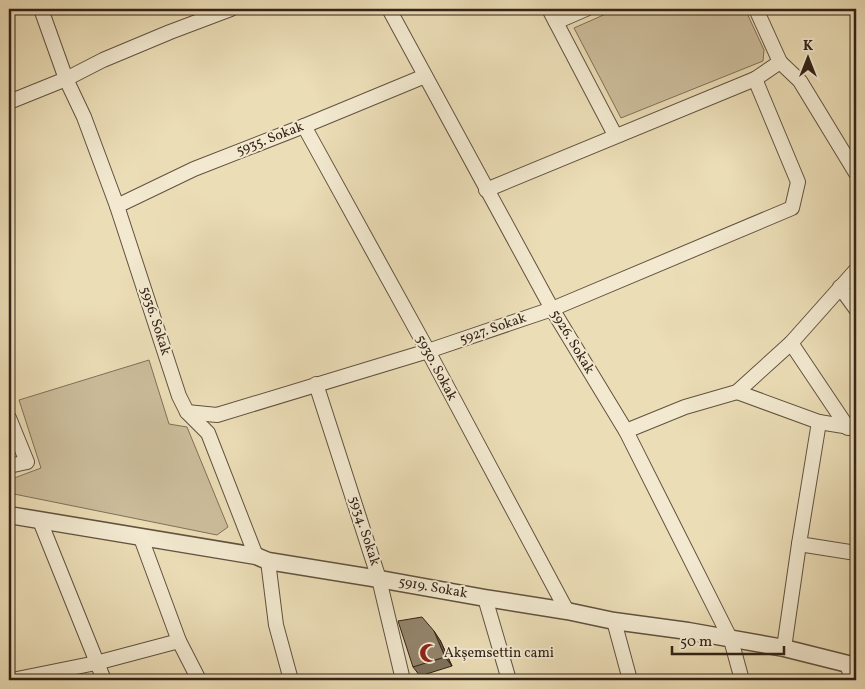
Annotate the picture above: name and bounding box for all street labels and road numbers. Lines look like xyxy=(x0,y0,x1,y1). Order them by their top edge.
street label: 5935. Sokak xyxy=(234,117,307,161)
street label: 5936. Sokak xyxy=(135,284,175,358)
street label: 5926. Sokak xyxy=(545,306,599,378)
street label: 5927. Sokak xyxy=(457,309,529,349)
street label: 5930. Sokak xyxy=(411,332,461,405)
street label: 5934. Sokak xyxy=(344,494,384,569)
street label: 5919. Sokak xyxy=(397,573,469,603)

